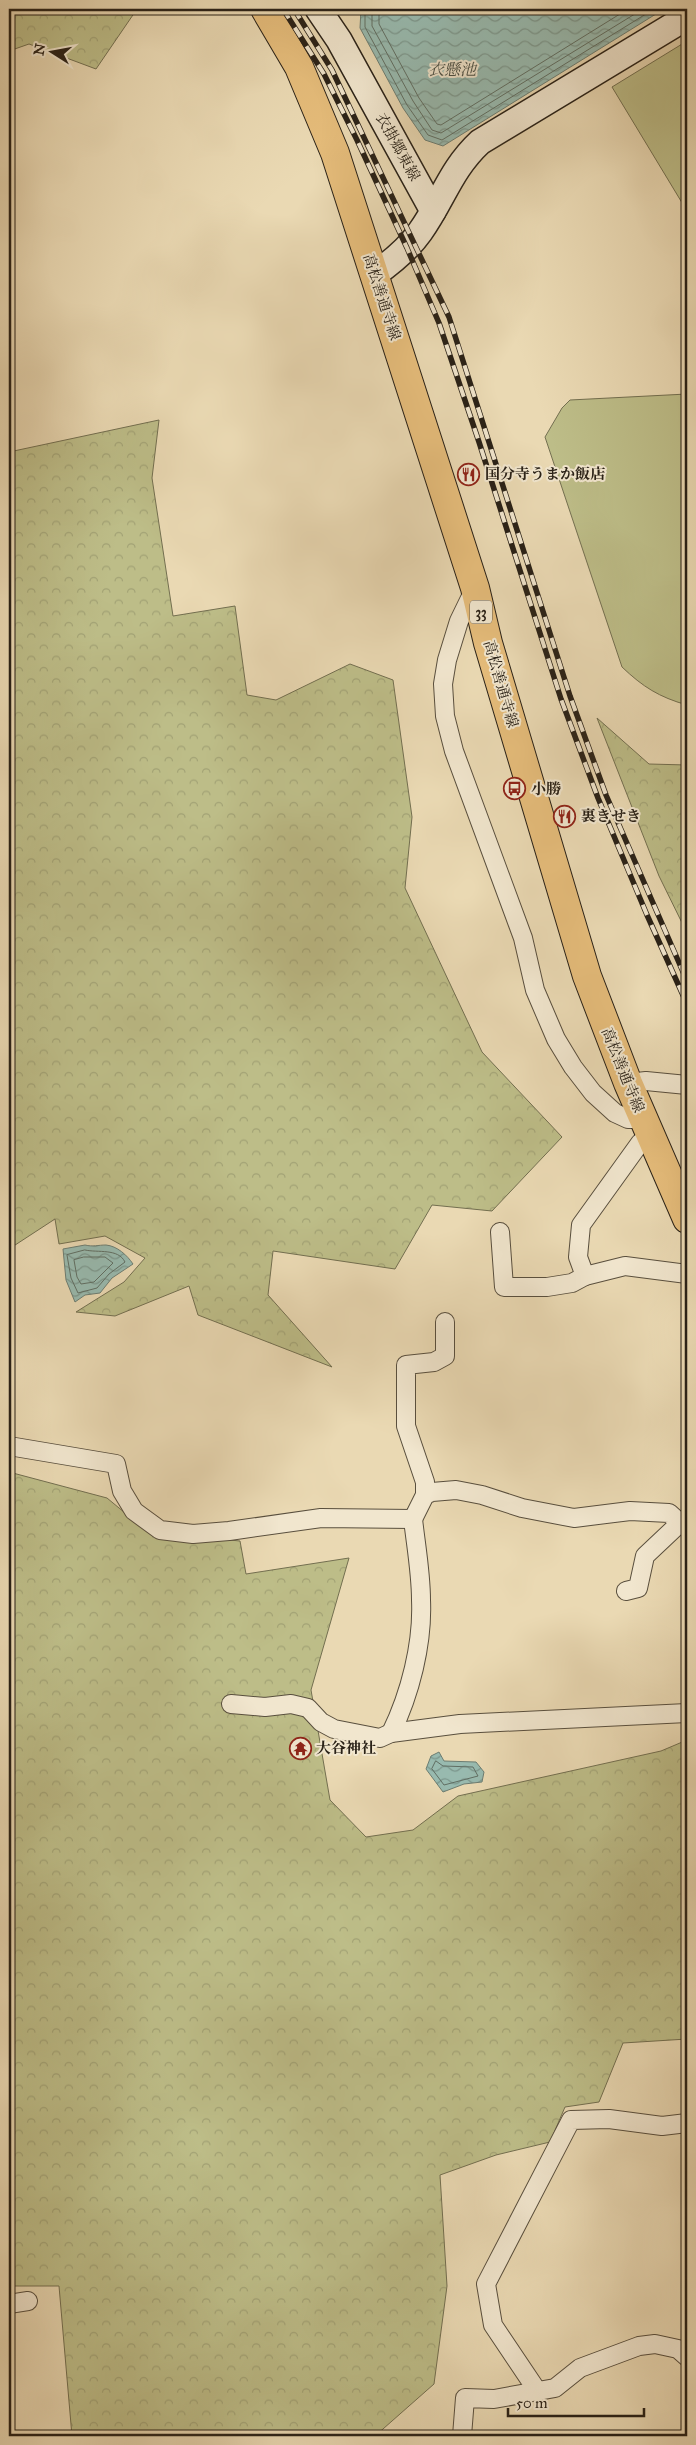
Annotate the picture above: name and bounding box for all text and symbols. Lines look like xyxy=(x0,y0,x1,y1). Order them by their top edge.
north arrow xyxy=(28,28,78,78)
text: N xyxy=(30,42,49,57)
water label: 衣懸池 xyxy=(428,60,478,79)
street label: 衣掛郷東線 xyxy=(372,110,424,184)
street label: 高松善通寺線 xyxy=(360,251,404,343)
restaurant icon: 国分寺うまか飯店 xyxy=(457,462,481,486)
place label: 国分寺うまか飯店 xyxy=(485,465,605,483)
road number: 33 xyxy=(470,600,492,624)
street label: 高松善通寺線 xyxy=(480,638,522,730)
bus stop icon: 小勝 xyxy=(503,777,527,801)
place label: 小勝 xyxy=(531,780,561,798)
restaurant icon: 裏きせき xyxy=(553,804,577,828)
place label: 裏きせき xyxy=(581,807,641,825)
street label: 高松善通寺線 xyxy=(598,1025,648,1115)
temple icon: 大谷神社 xyxy=(288,1736,312,1760)
place label: 大谷神社 xyxy=(316,1739,376,1757)
scale bar xyxy=(508,2385,645,2417)
text: 50 m xyxy=(516,2394,548,2412)

